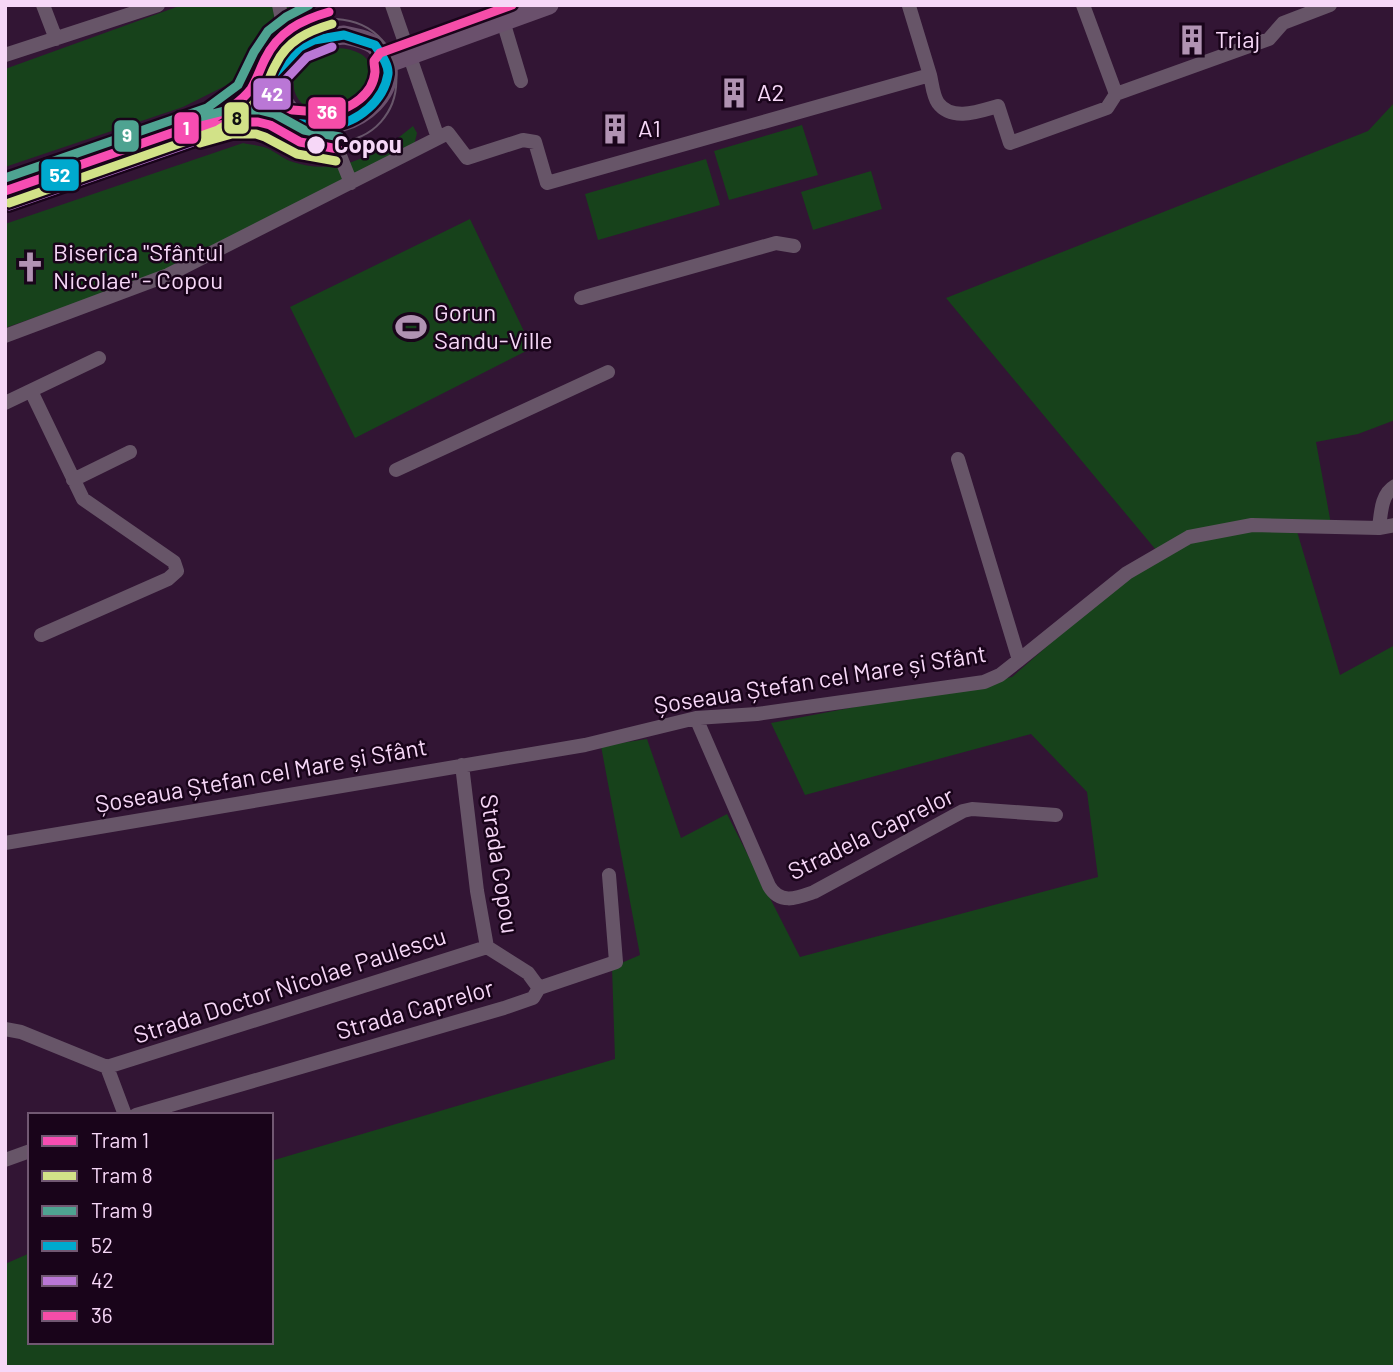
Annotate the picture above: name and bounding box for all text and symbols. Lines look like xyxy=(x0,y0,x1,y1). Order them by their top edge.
building icon: Triaj xyxy=(1175,23,1209,57)
place label: Triaj xyxy=(1215,24,1260,53)
building icon: A2 xyxy=(717,76,751,110)
line badge: 42 xyxy=(252,77,292,111)
place label: A2 xyxy=(757,77,784,106)
text: 42 xyxy=(261,82,283,105)
line badge: 36 xyxy=(307,96,347,130)
text: 36 xyxy=(317,100,337,123)
line badge: 8 xyxy=(223,101,250,135)
text: 8 xyxy=(232,106,242,129)
line badge: 1 xyxy=(173,111,200,145)
building icon: A1 xyxy=(598,112,632,146)
place label: A1 xyxy=(638,113,661,142)
text: 1 xyxy=(183,116,189,139)
line badge: 9 xyxy=(113,119,140,153)
text: 9 xyxy=(122,123,132,146)
place label: Copou xyxy=(334,129,402,158)
marker: Copou xyxy=(305,134,327,156)
line badge: 52 xyxy=(40,158,80,192)
text: 52 xyxy=(50,163,70,186)
place label: Biserica "Sfântul Nicolae" - Copou xyxy=(53,237,224,294)
church icon: Biserica "Sfântul Nicolae" - Copou xyxy=(13,250,47,284)
place label: Gorun Sandu-Ville xyxy=(434,297,553,354)
sports icon: Gorun Sandu-Ville xyxy=(394,310,428,344)
street label: Șoseaua Ștefan cel Mare și Sfânt xyxy=(651,638,988,719)
street label: Șoseaua Ștefan cel Mare și Sfânt xyxy=(93,731,429,818)
street label: Stradela Caprelor xyxy=(783,780,958,885)
street label: Strada Copou xyxy=(475,792,526,935)
street label: Strada Doctor Nicolae Paulescu xyxy=(130,920,449,1049)
street label: Strada Caprelor xyxy=(332,972,497,1045)
legend xyxy=(28,1113,273,1344)
text: Tram 1 xyxy=(91,1127,149,1152)
text: Tram 8 xyxy=(91,1162,153,1187)
text: Tram 9 xyxy=(91,1197,153,1222)
text: 52 xyxy=(91,1232,113,1257)
text: 42 xyxy=(91,1267,114,1292)
text: 36 xyxy=(91,1302,113,1327)

